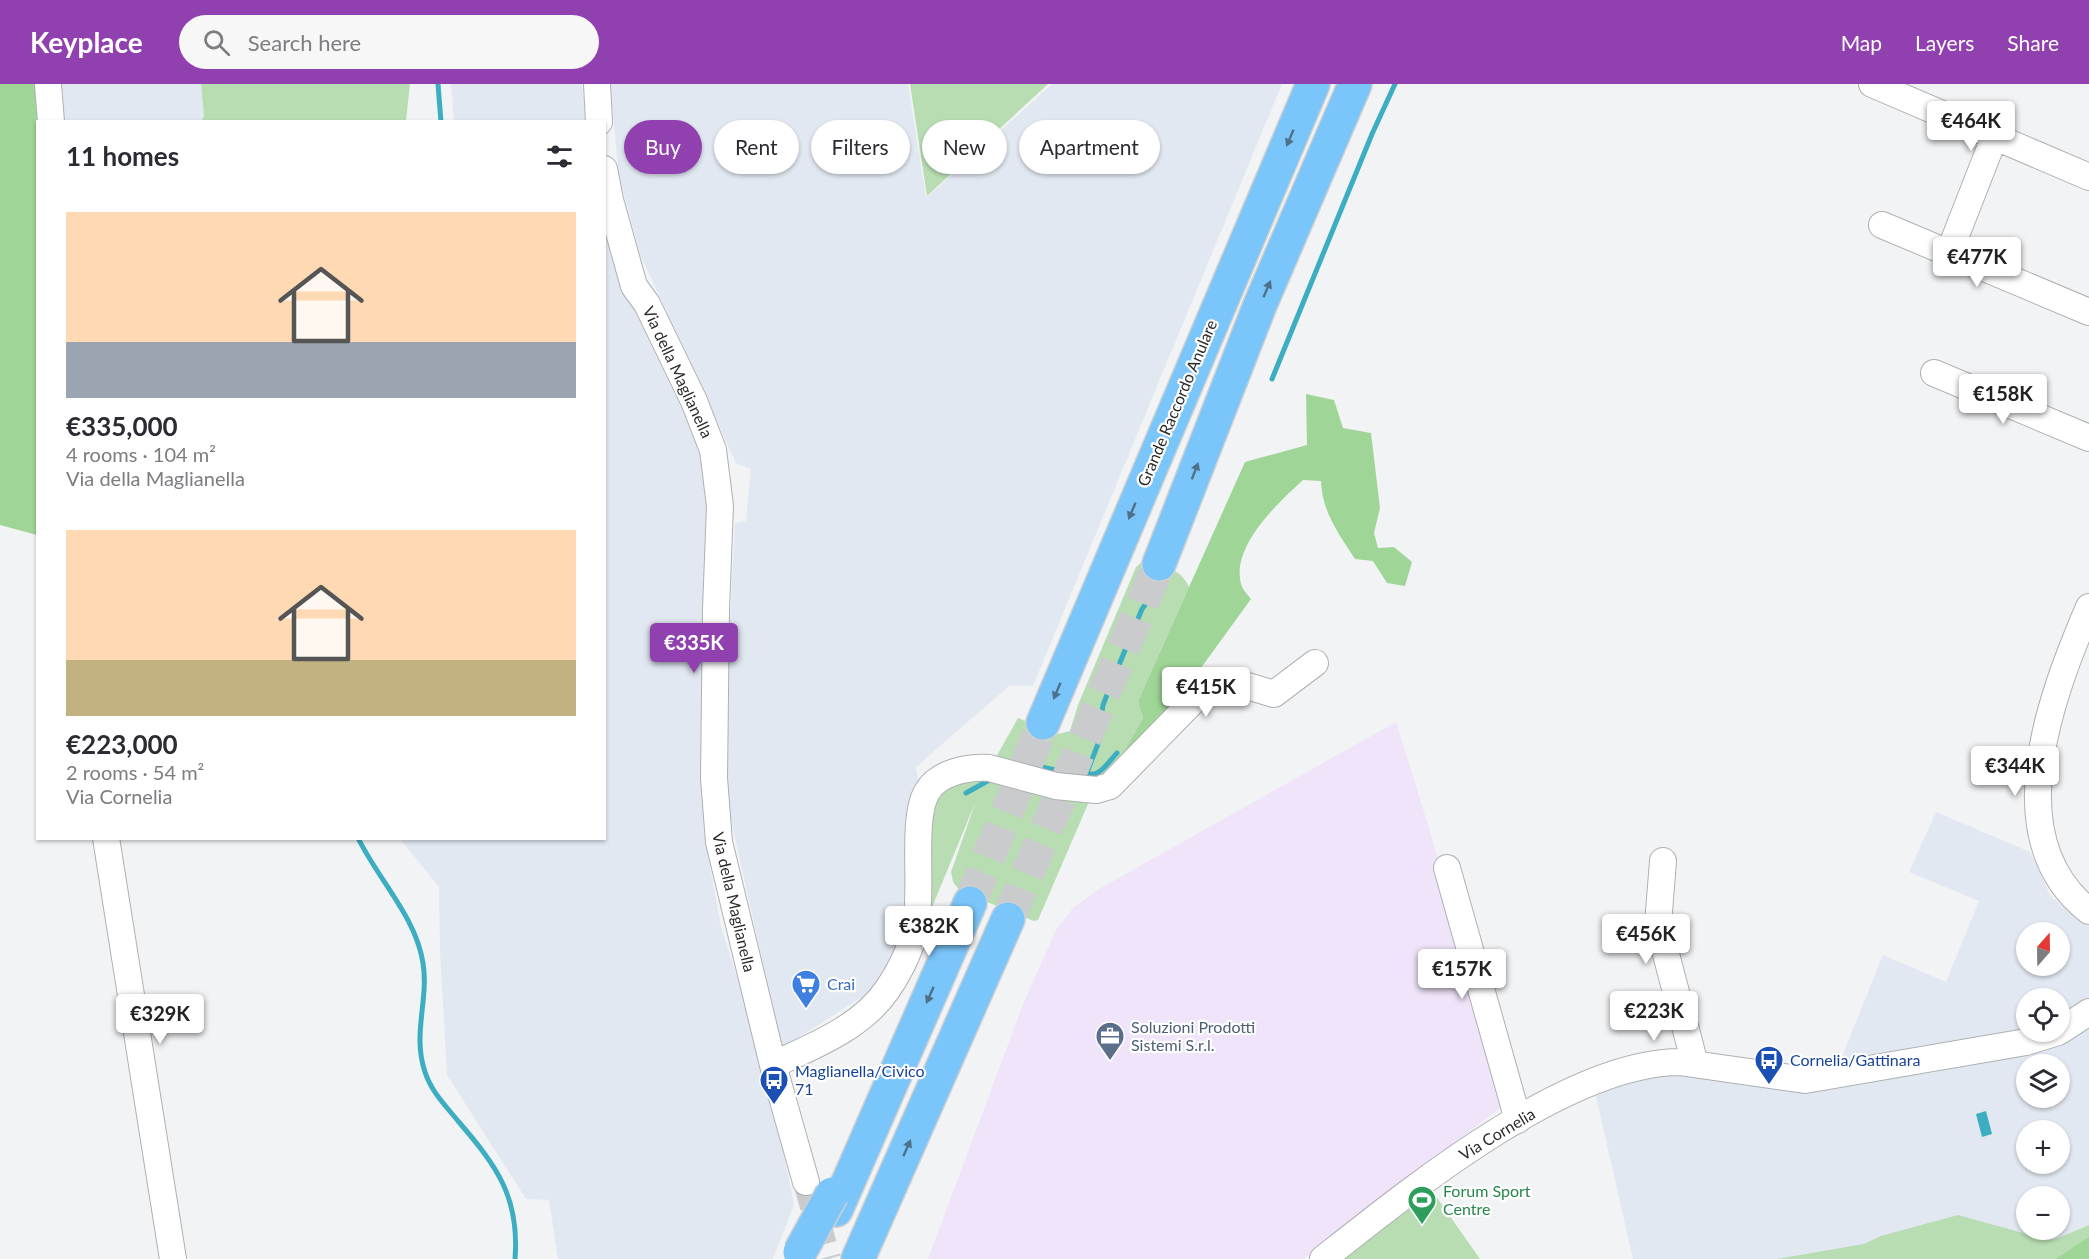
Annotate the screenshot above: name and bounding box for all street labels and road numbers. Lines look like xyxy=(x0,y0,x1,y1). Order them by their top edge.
street label: Via della Maglianella xyxy=(640,303,717,441)
street label: Grande Raccordo Anulare xyxy=(1133,317,1220,489)
street label: Via della Maglianella xyxy=(709,830,760,974)
street label: Via Cornelia xyxy=(1455,1104,1538,1164)

